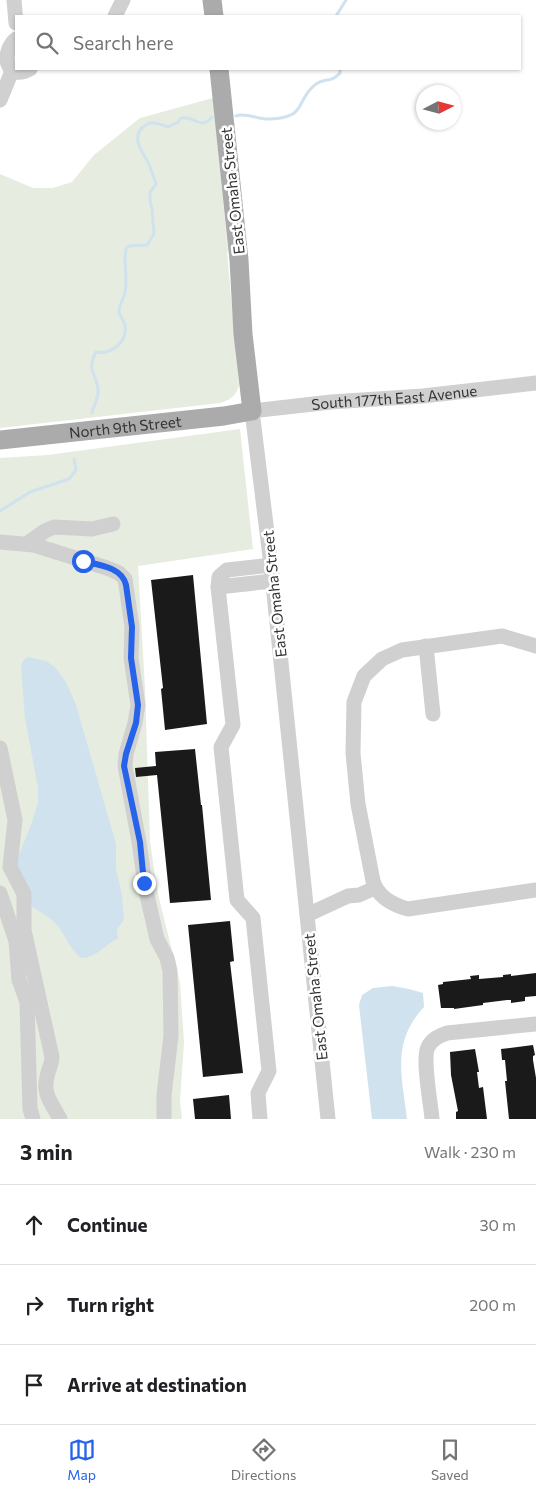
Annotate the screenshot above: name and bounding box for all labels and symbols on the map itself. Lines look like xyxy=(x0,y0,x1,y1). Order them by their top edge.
north arrow xyxy=(416,85,461,130)
street label: East Omaha Street xyxy=(216,127,248,255)
street label: South 177th East Avenue xyxy=(310,381,478,413)
street label: North 9th Street xyxy=(68,412,182,442)
street label: East Omaha Street xyxy=(258,530,290,658)
route start xyxy=(72,550,95,573)
route end xyxy=(133,872,156,895)
street label: East Omaha Street xyxy=(299,933,331,1061)

